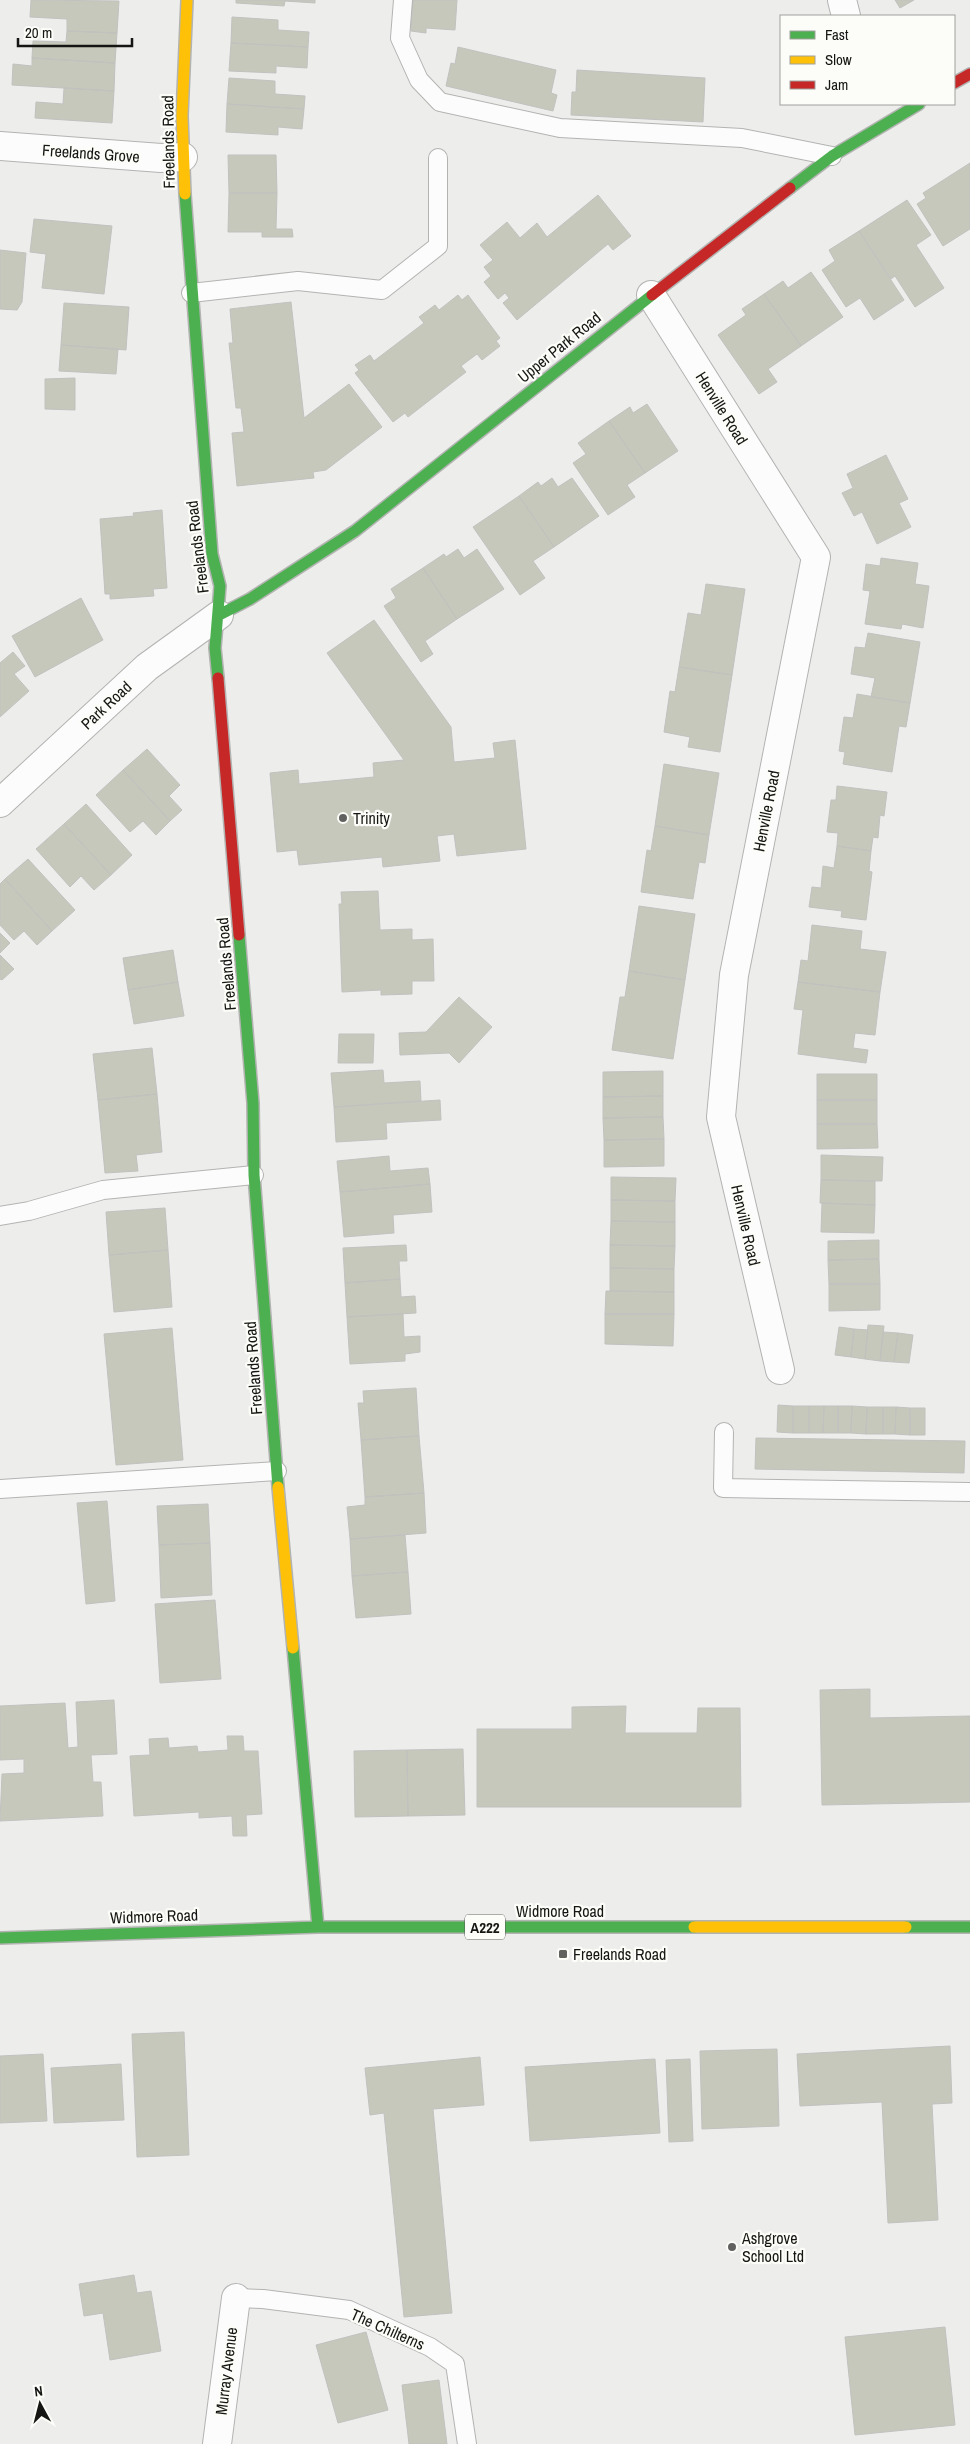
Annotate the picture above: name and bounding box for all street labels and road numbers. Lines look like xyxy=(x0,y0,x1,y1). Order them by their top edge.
street label: Freelands Road xyxy=(156,95,180,189)
street label: Freelands Grove xyxy=(41,139,141,167)
street label: Upper Park Road xyxy=(513,307,605,387)
street label: Henville Road xyxy=(691,367,753,449)
street label: Freelands Road xyxy=(180,499,214,595)
street label: Park Road xyxy=(76,676,136,734)
street label: Henville Road xyxy=(747,768,785,854)
street label: Freelands Road xyxy=(211,917,241,1011)
street label: Henville Road xyxy=(726,1182,766,1268)
street label: Freelands Road xyxy=(239,1321,267,1415)
street label: Widmore Road xyxy=(516,1900,604,1922)
street label: Widmore Road xyxy=(110,1903,198,1929)
road number: A222 xyxy=(465,1914,505,1940)
street label: The Chilterns xyxy=(348,2303,428,2355)
street label: Murray Avenue xyxy=(210,2326,242,2416)

